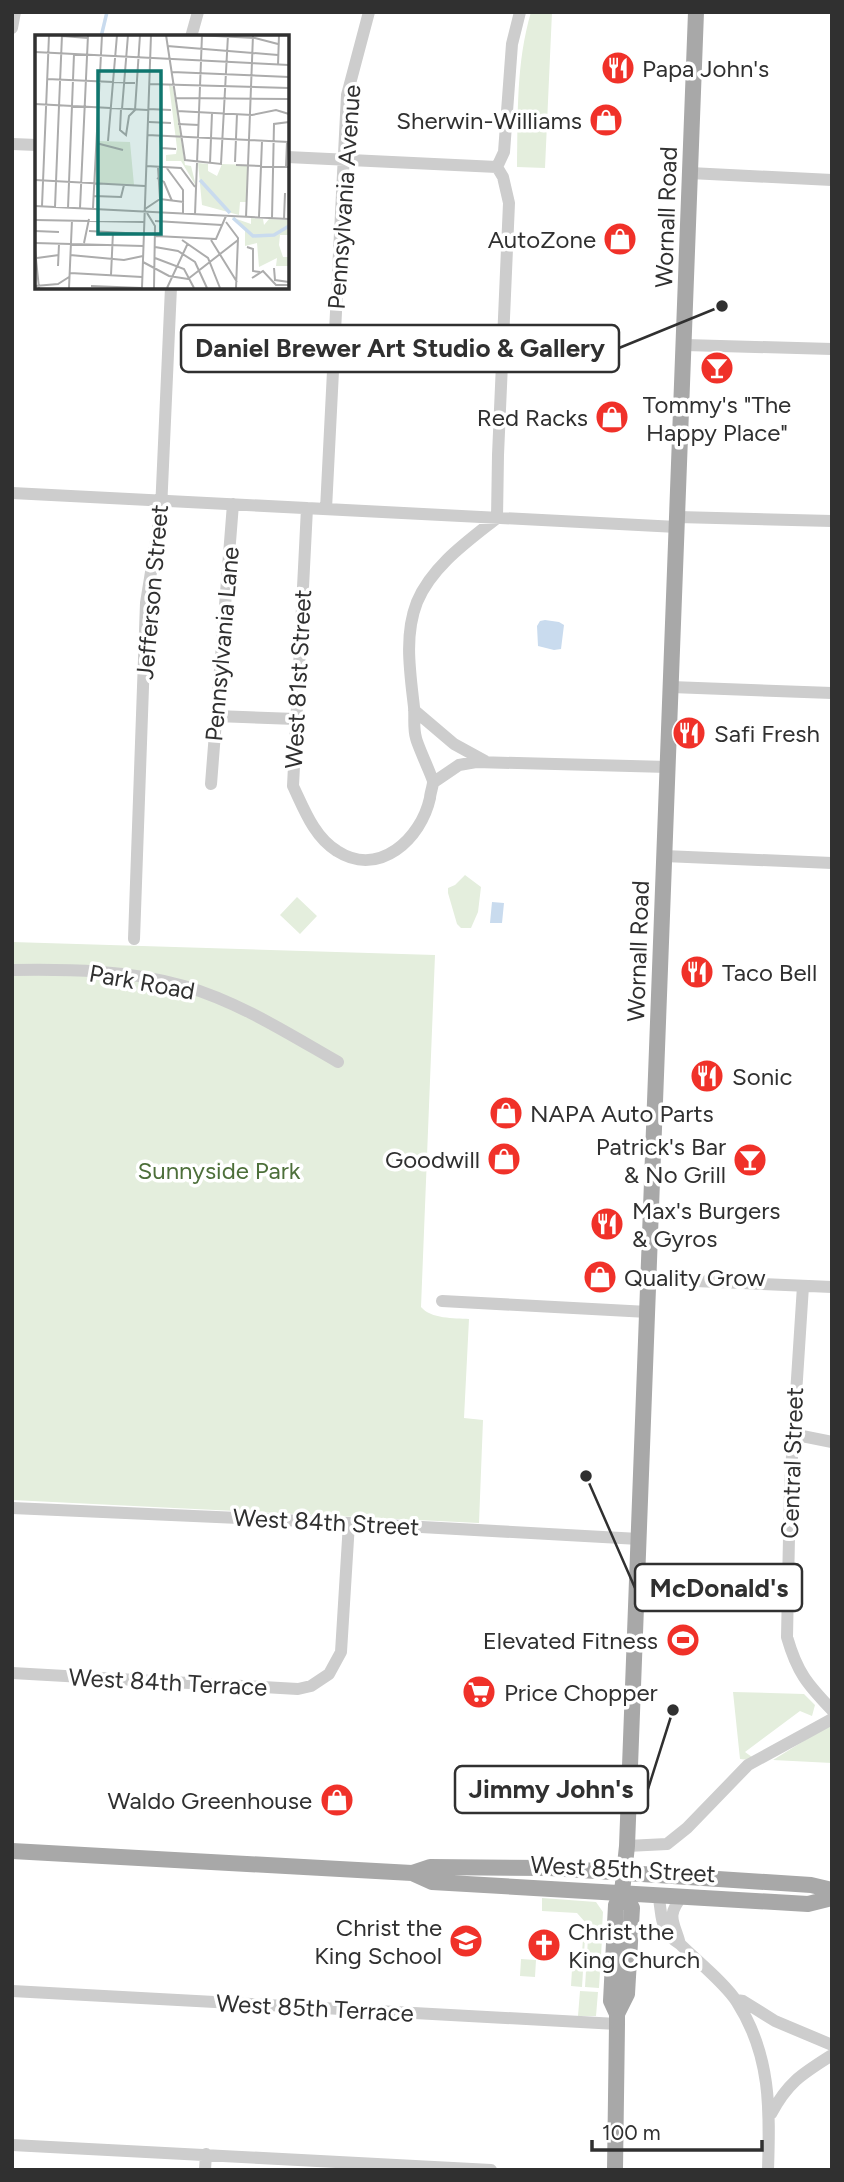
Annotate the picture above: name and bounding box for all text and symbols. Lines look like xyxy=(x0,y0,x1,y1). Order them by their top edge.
inset map xyxy=(35,35,289,289)
restaurant icon: Papa John's xyxy=(599,49,637,87)
place label: Papa John's xyxy=(642,54,769,83)
street label: Pennsylvania Avenue xyxy=(322,84,366,310)
shop icon: Sherwin-Williams xyxy=(587,101,625,139)
place label: Sherwin-Williams xyxy=(396,106,582,135)
street label: Wornall Road xyxy=(649,146,683,288)
shop icon: AutoZone xyxy=(601,220,639,258)
place label: AutoZone xyxy=(488,225,596,254)
callout: Daniel Brewer Art Studio & Gallery xyxy=(181,325,619,372)
text: Daniel Brewer Art Studio & Gallery xyxy=(195,332,605,364)
bar icon: Tommy's "The Happy Place" xyxy=(698,349,736,387)
place label: Tommy's "The Happy Place" xyxy=(643,390,791,447)
shop icon: Red Racks xyxy=(593,398,631,436)
place label: Red Racks xyxy=(477,403,588,432)
street label: Jefferson Street xyxy=(130,503,174,681)
street label: Pennsylvania Lane xyxy=(199,545,245,743)
street label: West 81st Street xyxy=(279,589,317,769)
restaurant icon: Safi Fresh xyxy=(670,714,708,752)
place label: Safi Fresh xyxy=(714,719,820,748)
street label: Wornall Road xyxy=(621,880,655,1022)
restaurant icon: Taco Bell xyxy=(678,953,716,991)
street label: Park Road xyxy=(87,958,197,1006)
place label: Taco Bell xyxy=(722,958,817,987)
restaurant icon: Sonic xyxy=(688,1057,726,1095)
place label: Sonic xyxy=(732,1062,793,1091)
shop icon: NAPA Auto Parts xyxy=(487,1094,525,1132)
place label: NAPA Auto Parts xyxy=(530,1099,714,1128)
place label: Patrick's Bar & No Grill xyxy=(596,1132,726,1189)
shop icon: Goodwill xyxy=(485,1140,523,1178)
bar icon: Patrick's Bar & No Grill xyxy=(731,1141,769,1179)
place label: Goodwill xyxy=(385,1145,480,1174)
park label: Sunnyside Park xyxy=(138,1156,301,1185)
place label: Max's Burgers & Gyros xyxy=(632,1196,781,1253)
restaurant icon: Max's Burgers & Gyros xyxy=(588,1205,626,1243)
shop icon: Quality Grow xyxy=(581,1258,619,1296)
place label: Quality Grow xyxy=(624,1263,766,1292)
street label: Central Street xyxy=(775,1387,809,1539)
street label: West 84th Street xyxy=(232,1503,420,1541)
callout: McDonald's xyxy=(635,1564,802,1611)
text: McDonald's xyxy=(650,1572,788,1604)
sports icon: Elevated Fitness xyxy=(664,1621,702,1659)
place label: Elevated Fitness xyxy=(483,1626,658,1655)
street label: West 84th Terrace xyxy=(68,1662,268,1702)
supermarket icon: Price Chopper xyxy=(460,1673,498,1711)
place label: Price Chopper xyxy=(504,1678,658,1707)
callout: Jimmy John's xyxy=(455,1766,648,1813)
text: Jimmy John's xyxy=(469,1773,633,1805)
shop icon: Waldo Greenhouse xyxy=(318,1781,356,1819)
place label: Waldo Greenhouse xyxy=(108,1786,312,1815)
street label: West 85th Street xyxy=(530,1850,716,1888)
place label: Christ the King School xyxy=(314,1913,442,1970)
place label: Christ the King Church xyxy=(568,1917,700,1974)
school or university icon: Christ the King School xyxy=(447,1922,485,1960)
church icon: Christ the King Church xyxy=(525,1926,563,1964)
street label: West 85th Terrace xyxy=(216,1988,414,2028)
scale bar xyxy=(592,2108,762,2152)
text: 100 m xyxy=(602,2120,661,2145)

